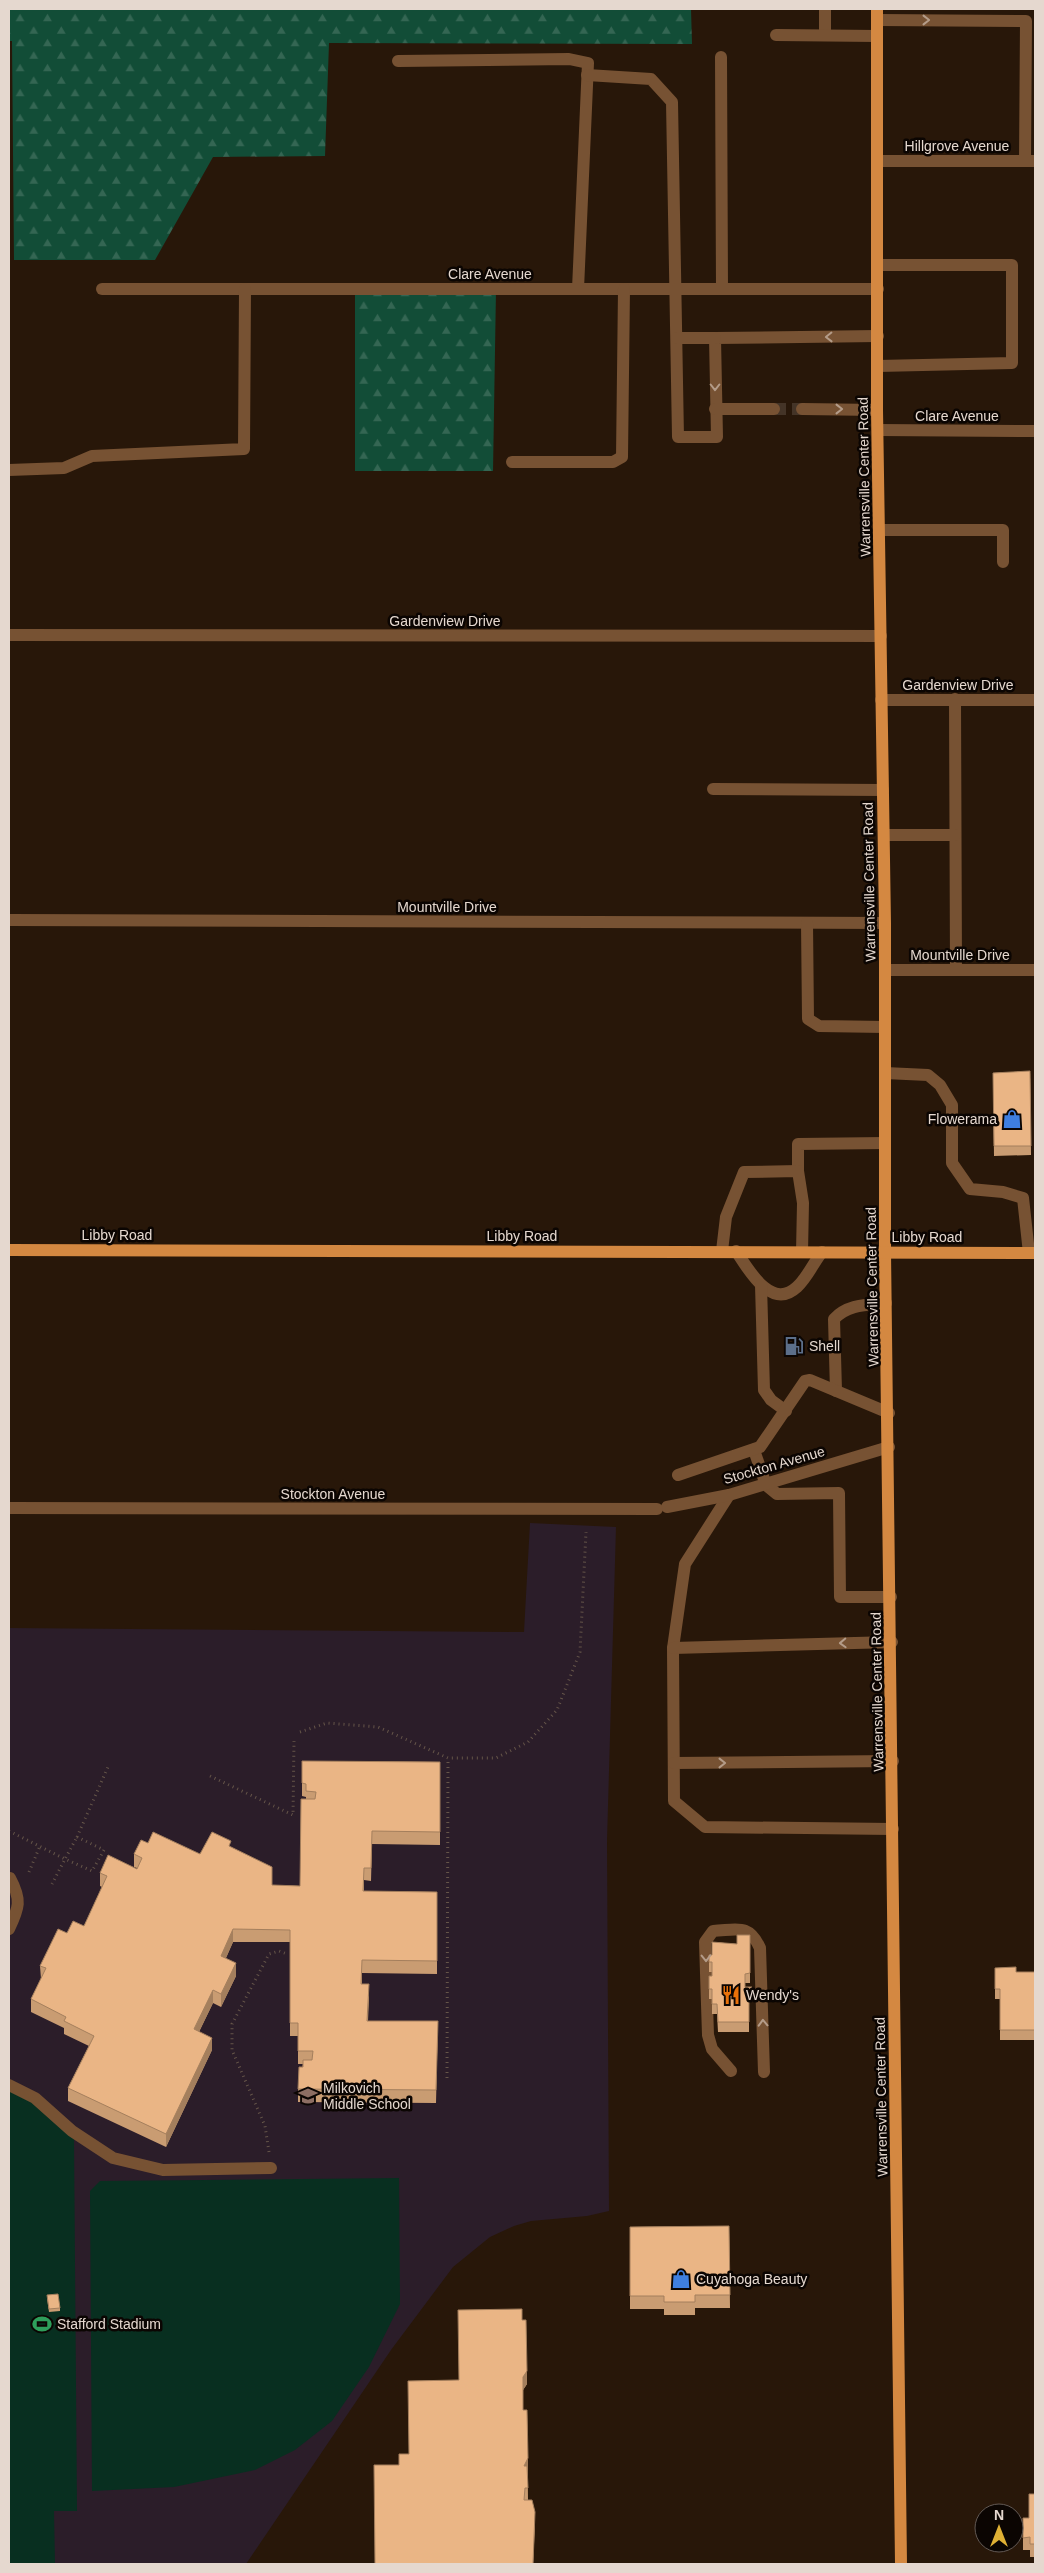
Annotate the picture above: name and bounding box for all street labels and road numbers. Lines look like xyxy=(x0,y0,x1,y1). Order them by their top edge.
street label: Hillgrove Avenue xyxy=(905,138,1010,154)
street label: Clare Avenue xyxy=(448,266,532,282)
street label: Warrensville Center Road xyxy=(855,397,873,557)
street label: Clare Avenue xyxy=(915,408,999,424)
street label: Gardenview Drive xyxy=(389,613,501,629)
street label: Gardenview Drive xyxy=(902,677,1014,693)
street label: Warrensville Center Road xyxy=(860,802,878,962)
street label: Mountville Drive xyxy=(397,899,497,915)
street label: Mountville Drive xyxy=(910,947,1010,963)
street label: Warrensville Center Road xyxy=(863,1207,881,1367)
street label: Libby Road xyxy=(82,1227,152,1243)
street label: Libby Road xyxy=(487,1228,557,1244)
street label: Libby Road xyxy=(892,1229,962,1245)
street label: Stockton Avenue xyxy=(721,1443,827,1487)
street label: Stockton Avenue xyxy=(281,1486,386,1502)
street label: Warrensville Center Road xyxy=(868,1612,886,1772)
street label: Warrensville Center Road xyxy=(872,2017,890,2177)

